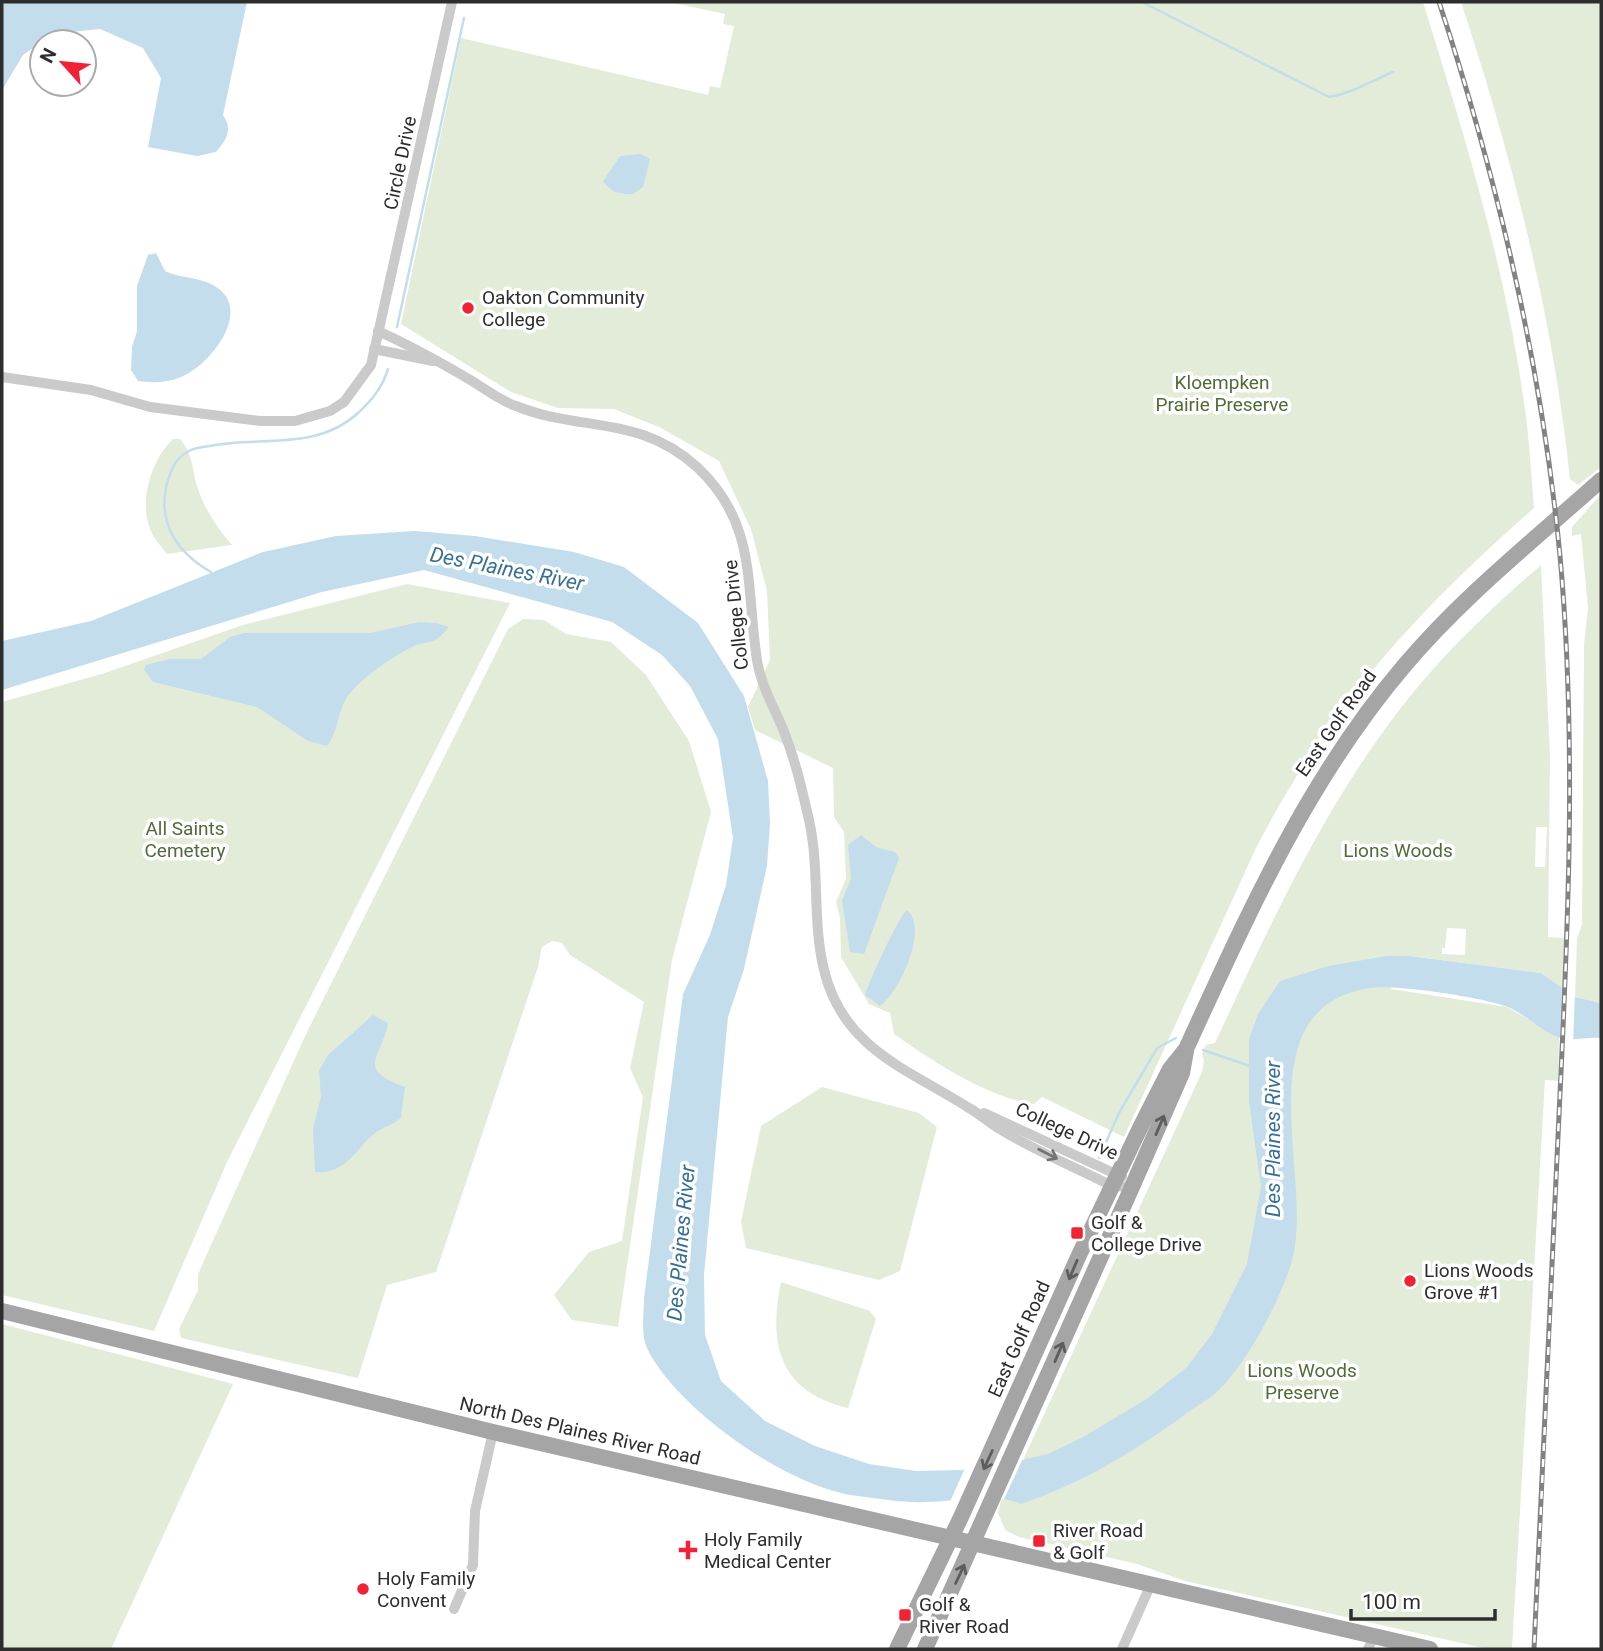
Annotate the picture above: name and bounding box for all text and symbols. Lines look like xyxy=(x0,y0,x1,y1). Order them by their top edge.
north arrow xyxy=(28,28,98,98)
text: N xyxy=(35,44,62,67)
street label: Circle Drive xyxy=(379,114,421,212)
place label: Oakton Community College xyxy=(482,286,644,331)
marker: Oakton Community College xyxy=(460,300,476,316)
park label: Kloempken Prairie Preserve xyxy=(1156,371,1288,416)
water label: Des Plaines River xyxy=(428,542,587,596)
street label: College Drive xyxy=(719,559,753,671)
street label: East Golf Road xyxy=(1291,665,1381,781)
park label: All Saints Cemetery xyxy=(144,817,226,862)
park label: Lions Woods xyxy=(1343,839,1453,862)
water label: Des Plaines River xyxy=(1261,1060,1285,1217)
street label: College Drive xyxy=(1012,1097,1122,1165)
one-way arrow xyxy=(1154,1114,1167,1136)
one-way arrow xyxy=(1037,1147,1058,1161)
water label: Des Plaines River xyxy=(662,1163,700,1322)
place label: Golf & College Drive xyxy=(1091,1211,1202,1256)
marker: Golf & College Drive xyxy=(1069,1225,1085,1241)
one-way arrow xyxy=(1065,1258,1078,1280)
place label: Lions Woods Grove #1 xyxy=(1424,1259,1533,1304)
marker: Lions Woods Grove #1 xyxy=(1402,1273,1418,1289)
street label: East Golf Road xyxy=(983,1277,1055,1401)
one-way arrow xyxy=(1054,1342,1067,1363)
park label: Lions Woods Preserve xyxy=(1247,1359,1357,1404)
street label: North Des Plaines River Road xyxy=(457,1392,703,1470)
one-way arrow xyxy=(981,1449,994,1470)
place label: River Road & Golf xyxy=(1053,1519,1143,1564)
place label: Holy Family Medical Center xyxy=(704,1528,832,1573)
marker: River Road & Golf xyxy=(1031,1533,1047,1549)
marker: Holy Family Medical Center xyxy=(678,1540,698,1560)
one-way arrow xyxy=(954,1564,968,1585)
place label: Holy Family Convent xyxy=(377,1567,475,1612)
scale bar xyxy=(1351,1578,1494,1622)
marker: Holy Family Convent xyxy=(355,1581,371,1597)
text: 100 m xyxy=(1362,1590,1421,1614)
place label: Golf & River Road xyxy=(919,1593,1009,1638)
marker: Golf & River Road xyxy=(897,1607,913,1623)

